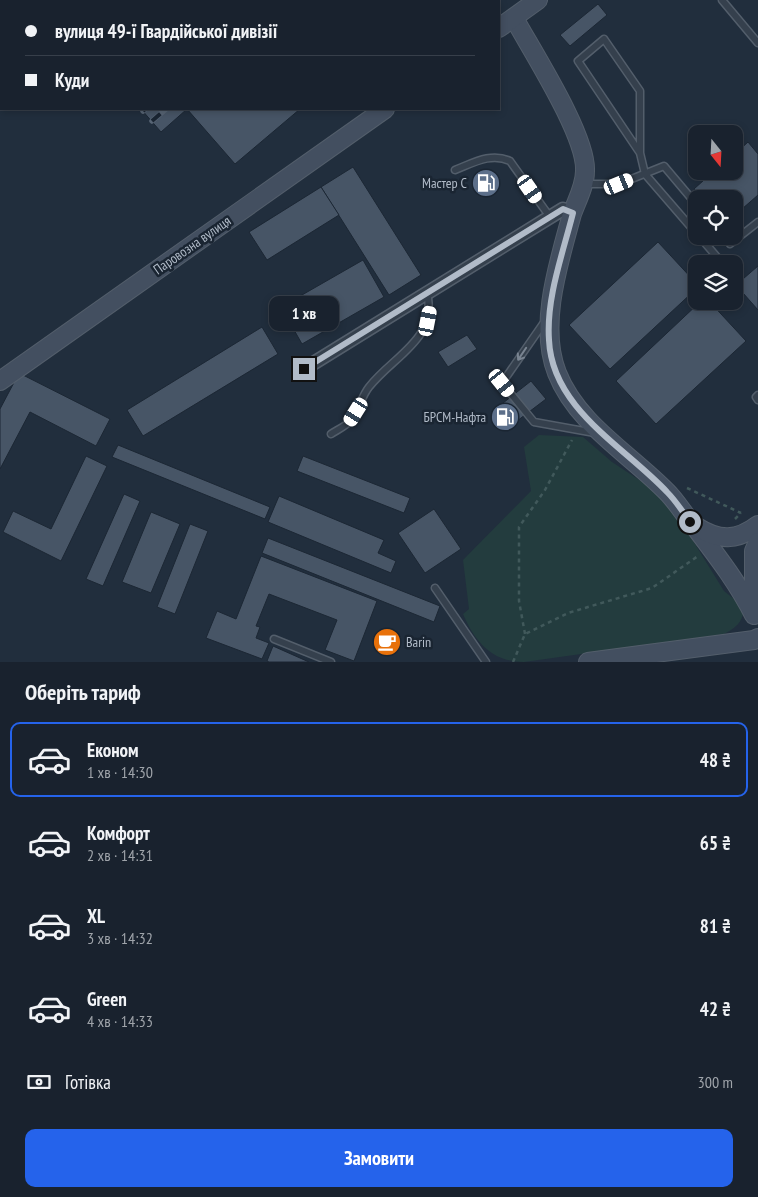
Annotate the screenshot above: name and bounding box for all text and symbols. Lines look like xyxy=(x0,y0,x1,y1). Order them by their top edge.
text: вулиця 49-ї Гвардійської дивізії xyxy=(55,19,278,43)
text: Куди xyxy=(55,68,89,92)
north arrow xyxy=(688,125,742,180)
map controls xyxy=(688,125,743,310)
fuel station icon: Мастер С xyxy=(471,168,501,198)
car xyxy=(602,171,635,197)
car xyxy=(515,172,544,206)
place label: Мастер С xyxy=(422,174,468,192)
button: locate xyxy=(688,190,743,245)
street label: Паровозна вулиця xyxy=(150,212,234,278)
button: layers xyxy=(688,255,743,310)
callout: 1 хв xyxy=(269,296,339,332)
text: 1 хв xyxy=(292,303,316,323)
car xyxy=(417,305,438,337)
one-way arrow xyxy=(517,347,527,361)
route end xyxy=(293,358,315,380)
car xyxy=(486,367,517,399)
car xyxy=(341,395,370,429)
fuel station icon: БРСМ-Нафта xyxy=(490,402,520,432)
place label: БРСМ-Нафта xyxy=(424,408,486,426)
route start xyxy=(679,511,701,533)
cafe icon: Barin xyxy=(372,627,402,657)
place label: Barin xyxy=(406,633,431,651)
text: Оберіть тариф xyxy=(25,678,141,706)
icon: car xyxy=(27,737,72,782)
text: Економ xyxy=(87,738,139,762)
text: 48 ₴ xyxy=(700,748,731,772)
text: 1 хв · 14:30 xyxy=(87,762,153,782)
icon: car xyxy=(27,820,72,865)
text: Комфорт xyxy=(87,821,150,845)
text: 65 ₴ xyxy=(700,831,731,855)
text: 2 хв · 14:31 xyxy=(87,845,153,865)
icon: car xyxy=(27,903,72,948)
text: XL xyxy=(87,904,105,928)
text: 81 ₴ xyxy=(700,914,731,938)
text: 3 хв · 14:32 xyxy=(87,928,153,948)
icon: car xyxy=(27,986,72,1031)
text: Green xyxy=(87,987,127,1011)
text: 42 ₴ xyxy=(700,997,731,1021)
text: 4 хв · 14:33 xyxy=(87,1011,153,1031)
icon: cash xyxy=(25,1068,53,1096)
text: Готівка xyxy=(65,1070,111,1094)
text: 300 m xyxy=(698,1072,733,1092)
button: Замовити xyxy=(25,1129,733,1187)

